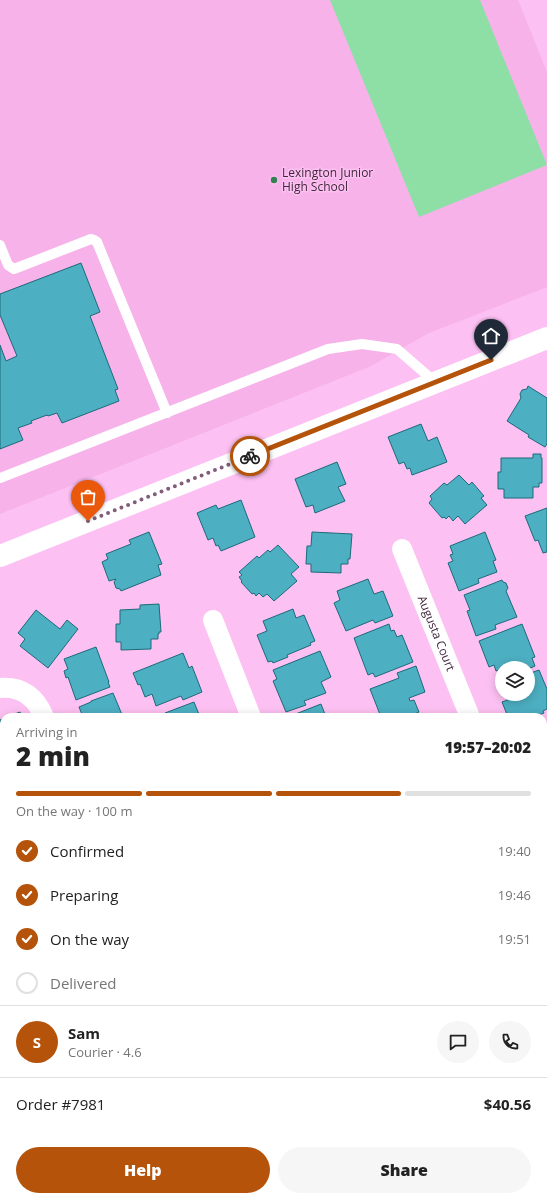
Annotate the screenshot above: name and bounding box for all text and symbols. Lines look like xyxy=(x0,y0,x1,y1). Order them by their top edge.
place label: Lexington Junior High School xyxy=(282,164,373,195)
marker: Lexington Junior High School xyxy=(269,175,279,185)
pin xyxy=(474,319,508,360)
icon: home xyxy=(480,325,502,347)
courier xyxy=(230,436,270,476)
icon: bike xyxy=(239,445,261,467)
pin xyxy=(71,480,105,521)
icon: bag xyxy=(77,486,99,508)
street label: Augusta Court xyxy=(414,593,459,673)
map controls xyxy=(495,661,535,701)
button: layers xyxy=(495,661,535,701)
text: Arriving in xyxy=(16,723,78,741)
text: 19:57–20:02 xyxy=(445,737,531,757)
text: 2 min xyxy=(16,738,90,774)
text: On the way · 100 m xyxy=(16,802,132,820)
icon: check xyxy=(16,840,38,862)
text: Confirmed xyxy=(50,841,124,861)
text: 19:40 xyxy=(498,842,531,860)
icon: check xyxy=(16,884,38,906)
text: Preparing xyxy=(50,885,118,905)
text: 19:46 xyxy=(498,886,531,904)
icon: check xyxy=(16,928,38,950)
text: On the way xyxy=(50,929,129,949)
text: 19:51 xyxy=(498,930,531,948)
text: Delivered xyxy=(50,973,117,993)
button: chat xyxy=(437,1021,479,1063)
button: phone xyxy=(489,1021,531,1063)
text: Sam xyxy=(68,1023,100,1043)
text: S xyxy=(33,1032,41,1052)
text: Courier · 4.6 xyxy=(68,1043,142,1061)
text: Order #7981 xyxy=(16,1094,105,1114)
text: $40.56 xyxy=(484,1094,531,1114)
button: Help xyxy=(16,1147,270,1193)
button: Share xyxy=(278,1147,531,1193)

